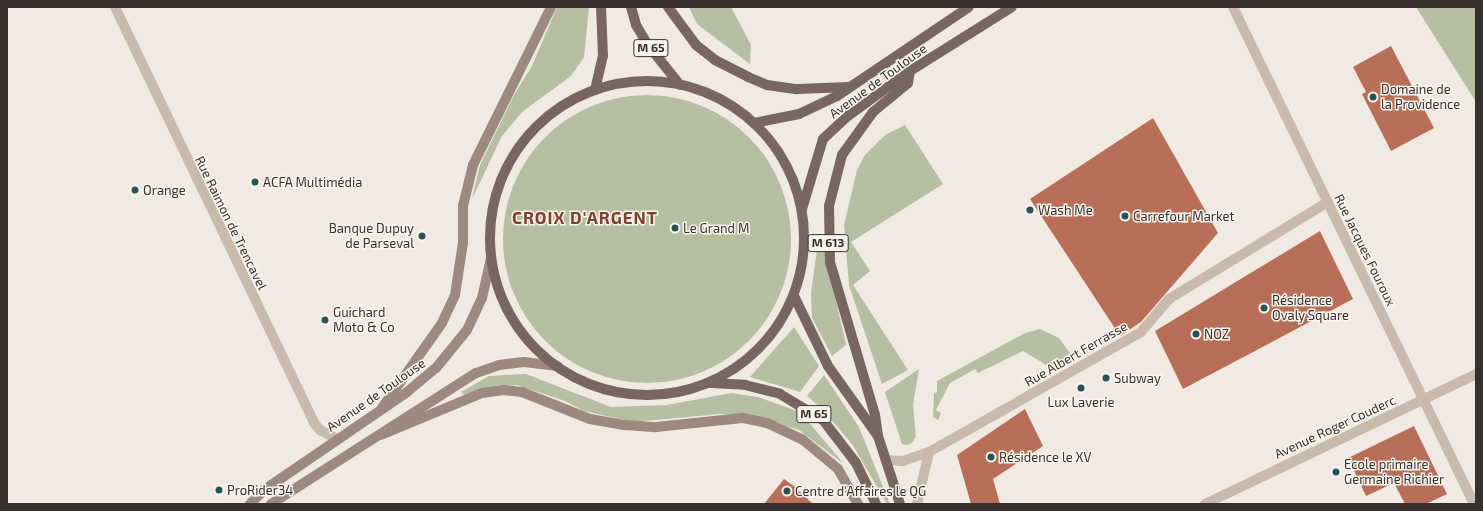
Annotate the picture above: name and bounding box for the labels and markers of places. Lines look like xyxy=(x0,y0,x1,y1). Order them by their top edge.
place label: Domaine de la Providence xyxy=(1381,82,1460,113)
marker: Domaine de la Providence xyxy=(1368,92,1378,102)
place label: ACFA Multimédia xyxy=(263,174,363,190)
marker: ACFA Multimédia xyxy=(250,177,260,187)
place label: Orange xyxy=(143,182,186,198)
marker: Orange xyxy=(130,185,140,195)
place label: Wash Me xyxy=(1038,202,1093,218)
marker: Wash Me xyxy=(1025,205,1035,215)
place label: Carrefour Market xyxy=(1133,208,1235,224)
marker: Carrefour Market xyxy=(1120,211,1130,221)
place label: Le Grand M xyxy=(683,220,749,236)
place label: Banque Dupuy de Parseval xyxy=(329,221,414,252)
marker: Le Grand M xyxy=(670,223,680,233)
marker: Banque Dupuy de Parseval xyxy=(417,231,427,241)
place label: Résidence Ovaly Square xyxy=(1272,293,1349,324)
marker: Résidence Ovaly Square xyxy=(1259,303,1269,313)
place label: Guichard Moto & Co xyxy=(333,305,395,336)
marker: Guichard Moto & Co xyxy=(320,315,330,325)
place label: NOZ xyxy=(1204,326,1229,342)
marker: NOZ xyxy=(1191,329,1201,339)
place label: Subway xyxy=(1114,370,1161,386)
marker: Subway xyxy=(1101,373,1111,383)
marker: Lux Laverie xyxy=(1076,383,1086,393)
place label: Lux Laverie xyxy=(1048,394,1114,410)
place label: Résidence le XV xyxy=(999,449,1091,465)
marker: Résidence le XV xyxy=(986,452,996,462)
place label: Ecole primaire Germaine Richier xyxy=(1344,457,1444,488)
marker: Ecole primaire Germaine Richier xyxy=(1331,467,1341,477)
place label: ProRider34 xyxy=(227,482,293,498)
place label: Centre d'Affaires le QG xyxy=(795,483,926,499)
marker: ProRider34 xyxy=(214,485,224,495)
marker: Centre d'Affaires le QG xyxy=(782,486,792,496)

